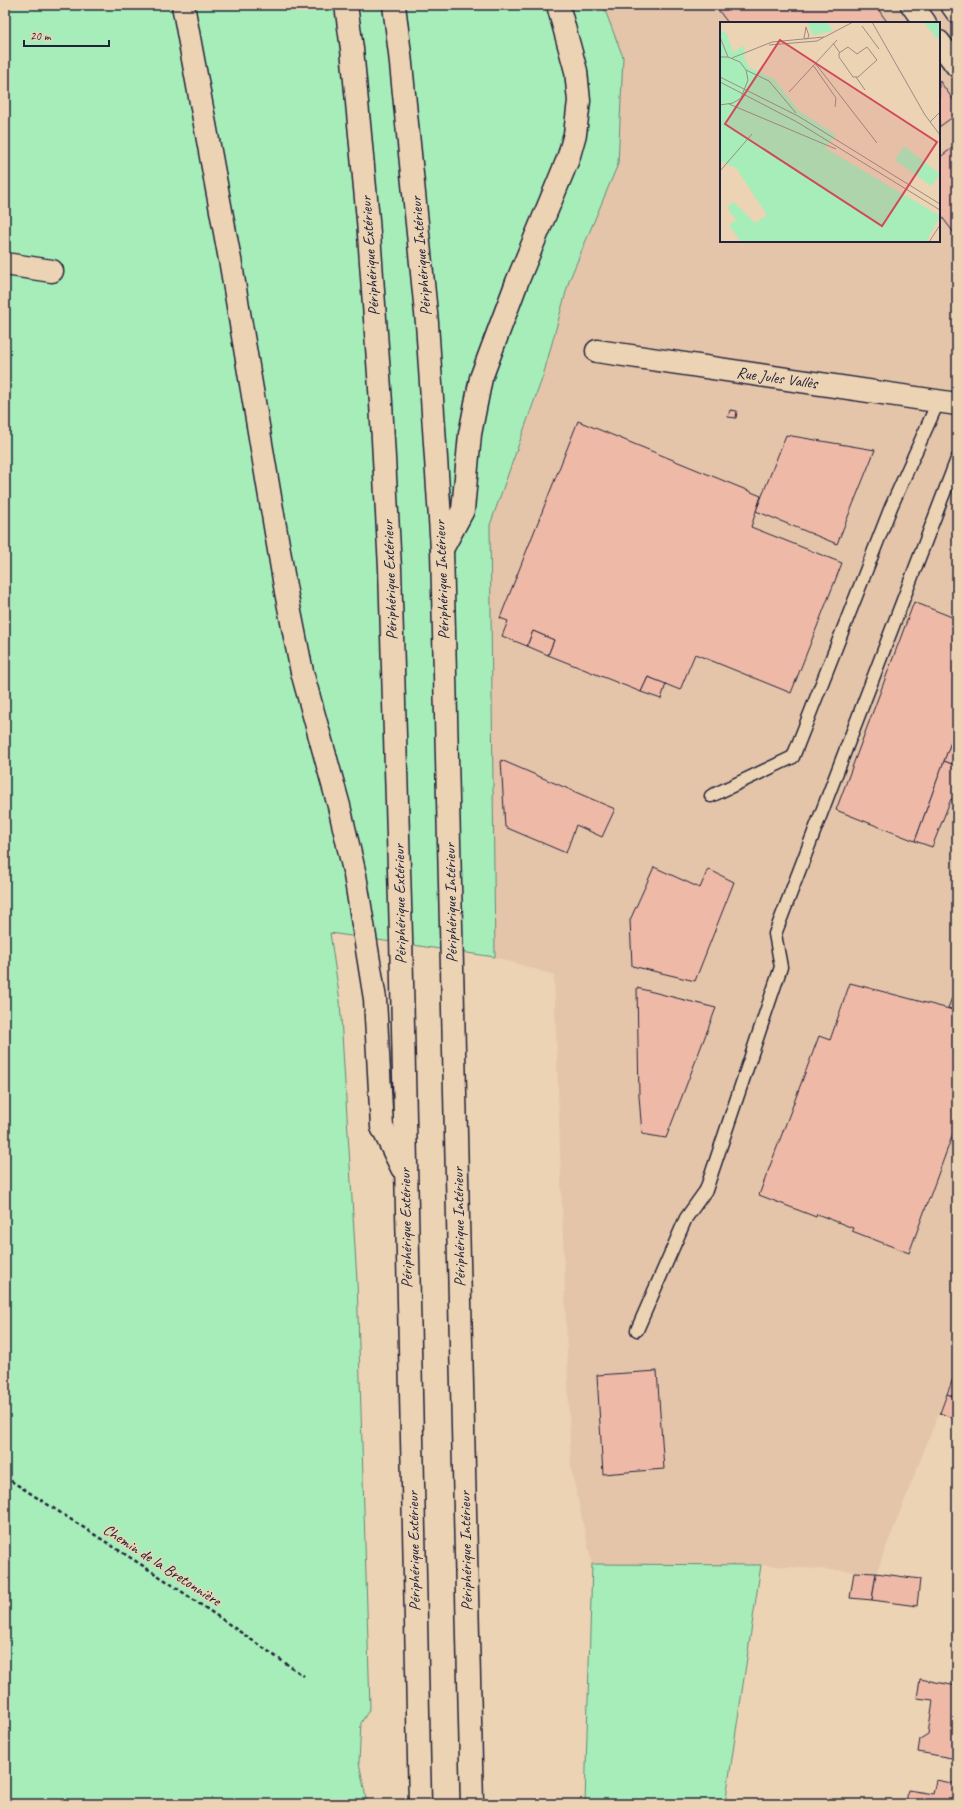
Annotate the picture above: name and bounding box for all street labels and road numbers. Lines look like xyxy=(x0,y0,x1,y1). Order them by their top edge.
street label: Périphérique Extérieur xyxy=(356,194,384,317)
street label: Périphérique Intérieur xyxy=(406,194,436,316)
street label: Rue Jules Vallès xyxy=(735,362,820,394)
street label: Périphérique Extérieur xyxy=(378,518,402,640)
street label: Périphérique Intérieur xyxy=(430,519,454,640)
street label: Périphérique Intérieur xyxy=(440,842,462,963)
street label: Périphérique Extérieur xyxy=(389,843,411,964)
street label: Périphérique Intérieur xyxy=(448,1166,470,1287)
street label: Périphérique Extérieur xyxy=(395,1167,417,1288)
street label: Périphérique Extérieur xyxy=(403,1490,425,1611)
street label: Périphérique Intérieur xyxy=(455,1490,477,1611)
street label: Chemin de la Bretonnière xyxy=(99,1519,226,1612)

